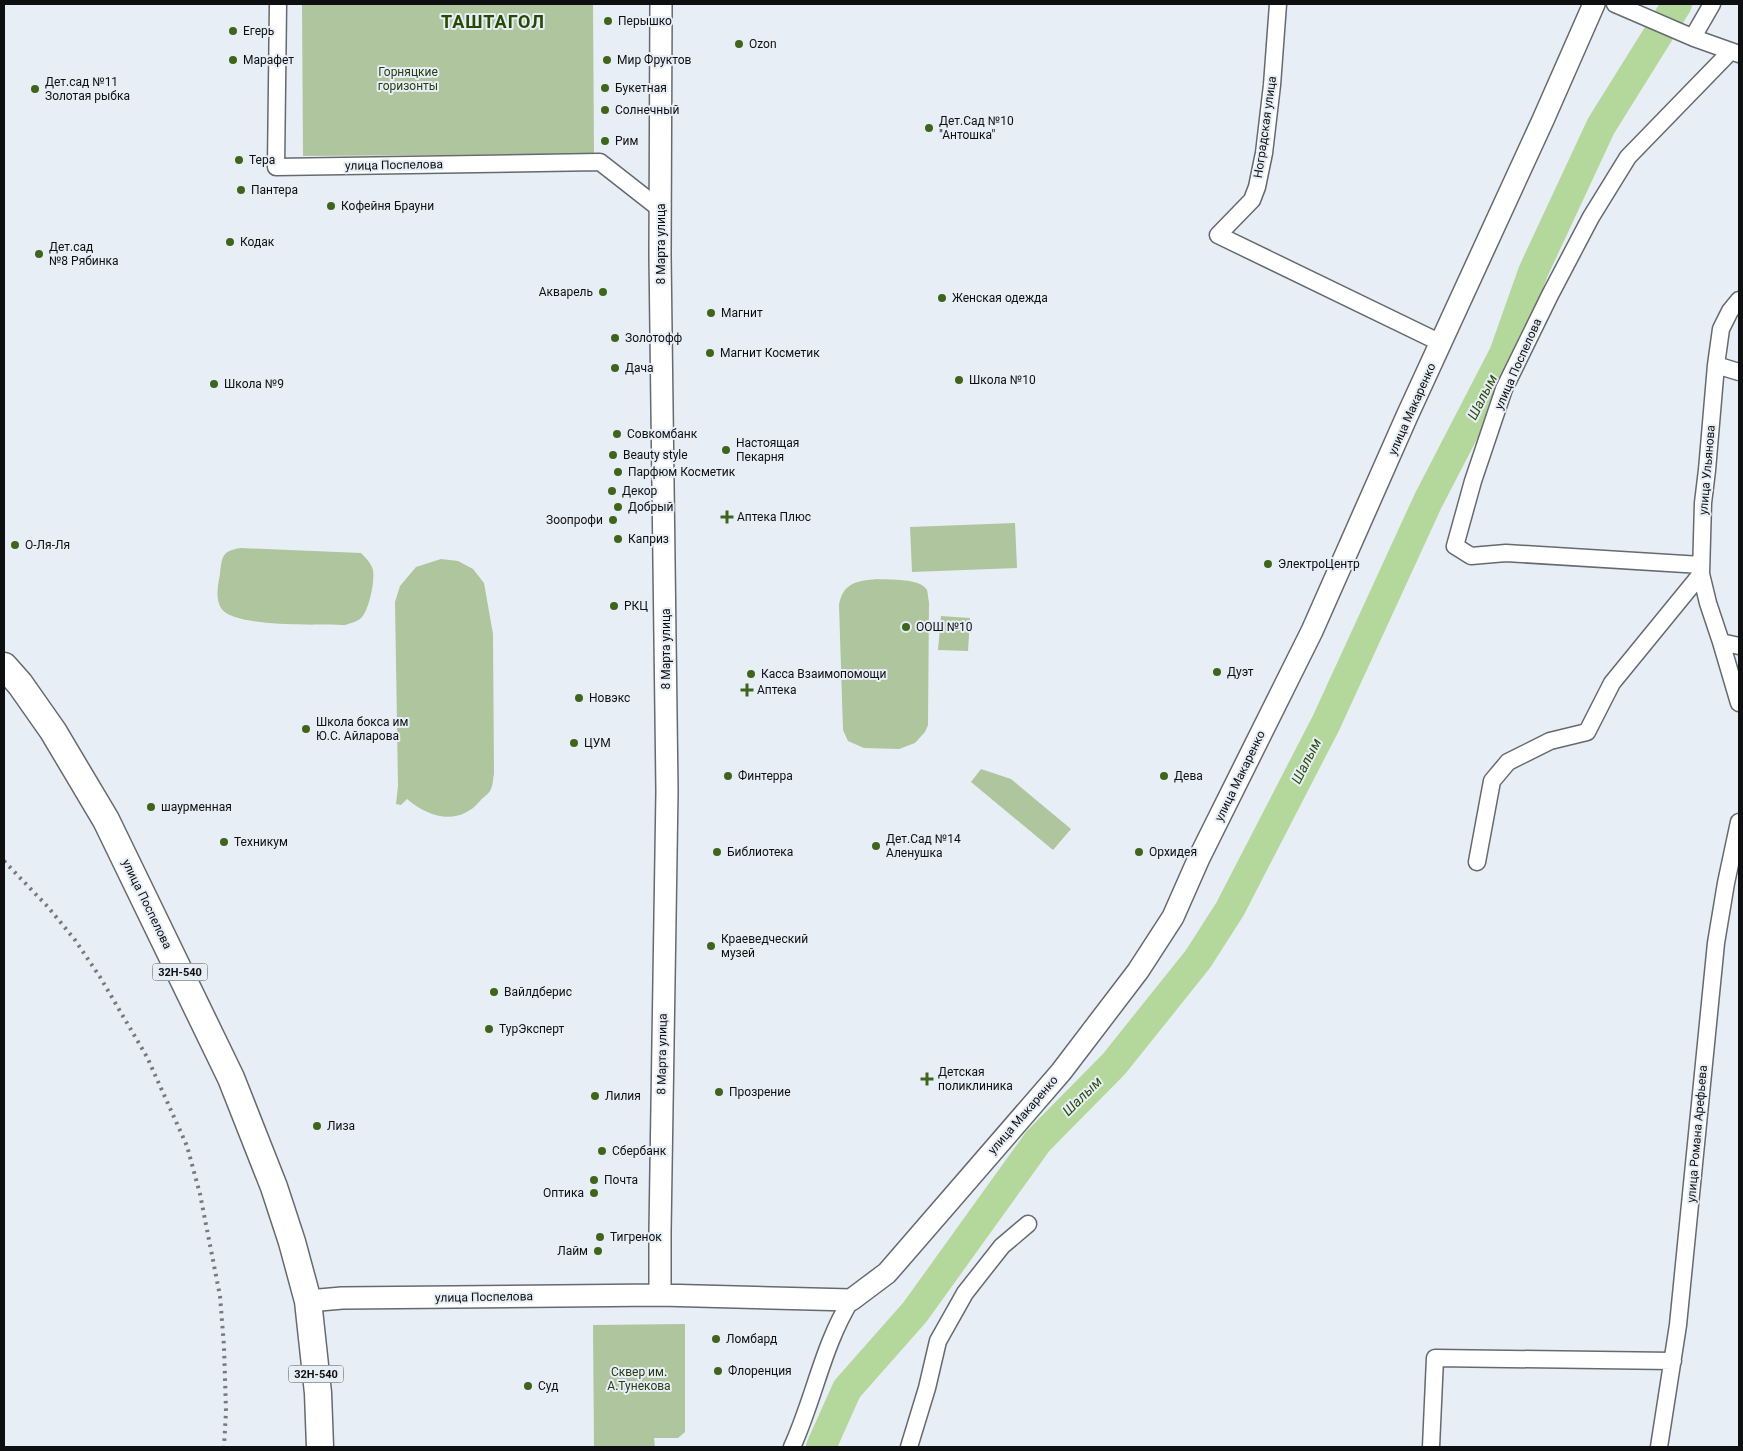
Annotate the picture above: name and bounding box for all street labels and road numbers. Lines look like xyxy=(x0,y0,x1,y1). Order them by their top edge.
street label: Ноградская улица xyxy=(1251,75,1279,179)
street label: улица Поспелова xyxy=(345,157,443,173)
street label: 8 Марта улица xyxy=(654,203,668,285)
street label: улица Поспелова xyxy=(1492,316,1544,412)
street label: улица Макаренко xyxy=(1385,361,1439,457)
street label: улица Ульянова xyxy=(1696,424,1718,516)
street label: 8 Марта улица xyxy=(659,608,673,690)
street label: улица Макаренко xyxy=(1212,728,1268,824)
street label: улица Поспелова xyxy=(119,857,175,951)
road number: 32Н-540 xyxy=(152,964,208,980)
street label: 8 Марта улица xyxy=(654,1013,670,1095)
street label: улица Романа Арефьева xyxy=(1684,1065,1710,1203)
street label: улица Макаренко xyxy=(985,1073,1061,1157)
street label: улица Поспелова xyxy=(435,1289,533,1305)
road number: 32Н-540 xyxy=(288,1366,344,1382)

